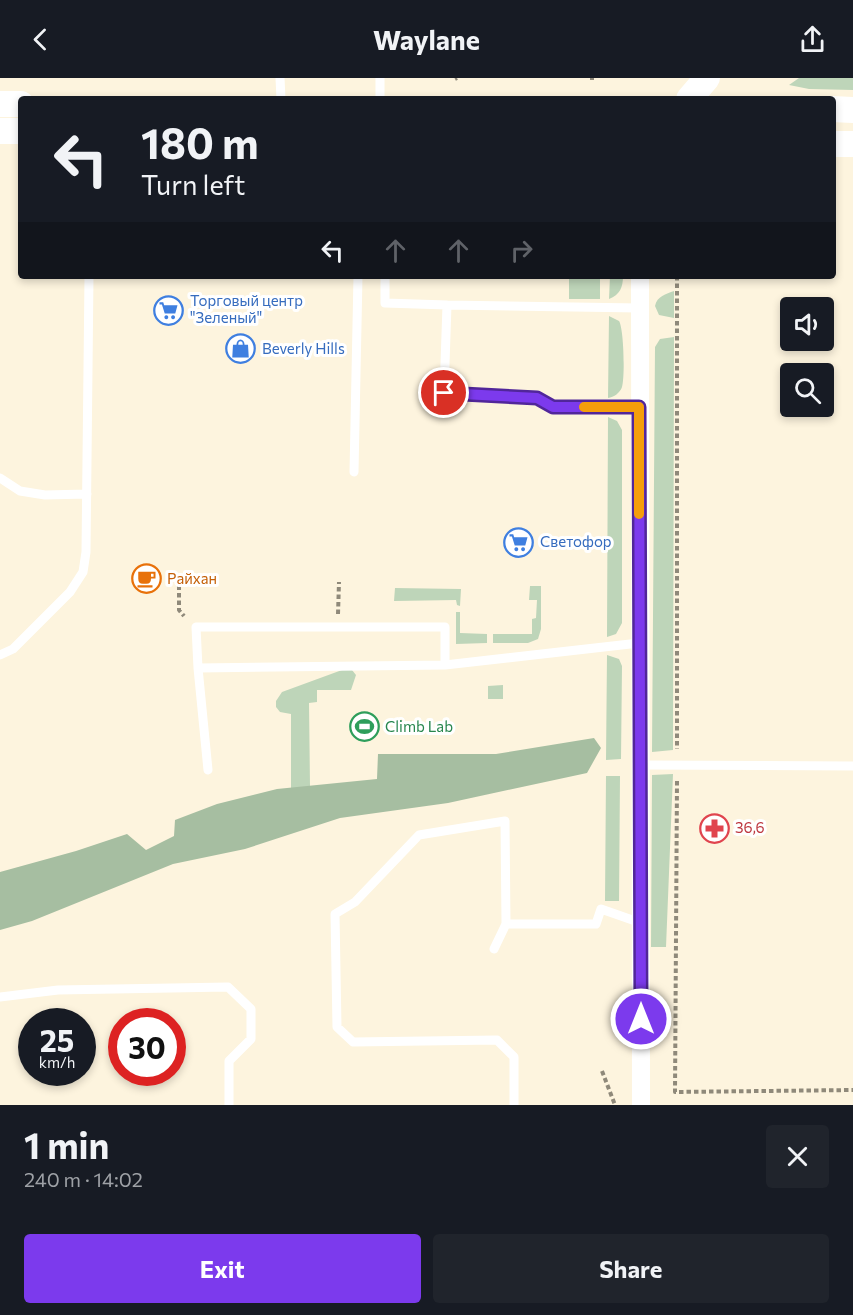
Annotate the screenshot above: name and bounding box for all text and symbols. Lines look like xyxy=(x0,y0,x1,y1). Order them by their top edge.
icon: back xyxy=(24,23,57,56)
text: Waylane xyxy=(373,23,480,56)
icon: share xyxy=(796,23,829,56)
text: 180 m xyxy=(141,116,259,168)
icon: left xyxy=(42,120,120,198)
text: Turn left xyxy=(141,168,245,201)
icon: left xyxy=(316,234,349,267)
icon: ahead xyxy=(379,234,412,267)
icon: ahead xyxy=(442,234,475,267)
icon: right xyxy=(505,234,538,267)
place label: Торговый центр "Зеленый" xyxy=(190,291,303,326)
supermarket icon: Торговый центр "Зеленый" xyxy=(153,294,185,326)
map controls xyxy=(780,297,834,417)
button: sound xyxy=(780,297,834,351)
shop icon: Beverly Hills xyxy=(225,333,257,365)
place label: Beverly Hills xyxy=(262,339,345,357)
button: search xyxy=(780,363,834,417)
pin xyxy=(418,367,469,418)
icon: arrive xyxy=(427,376,460,409)
supermarket icon: Светофор xyxy=(503,526,535,558)
place label: Светофор xyxy=(540,532,612,550)
cafe icon: Райхан xyxy=(130,563,162,595)
place label: Райхан xyxy=(167,569,217,587)
sports icon: Climb Lab xyxy=(348,711,380,743)
place label: Climb Lab xyxy=(385,717,453,735)
pharmacy icon: 36,6 xyxy=(698,812,730,844)
place label: 36,6 xyxy=(735,818,765,836)
position arrow xyxy=(609,987,673,1051)
speed limit sign: 30 xyxy=(108,1008,186,1086)
text: 25 xyxy=(40,1021,74,1058)
text: km/h xyxy=(39,1053,75,1071)
text: 1 min xyxy=(24,1122,109,1166)
button: close xyxy=(766,1125,829,1188)
text: 240 m · 14:02 xyxy=(24,1167,143,1191)
button: Exit xyxy=(24,1234,421,1303)
button: Share xyxy=(433,1234,829,1303)

